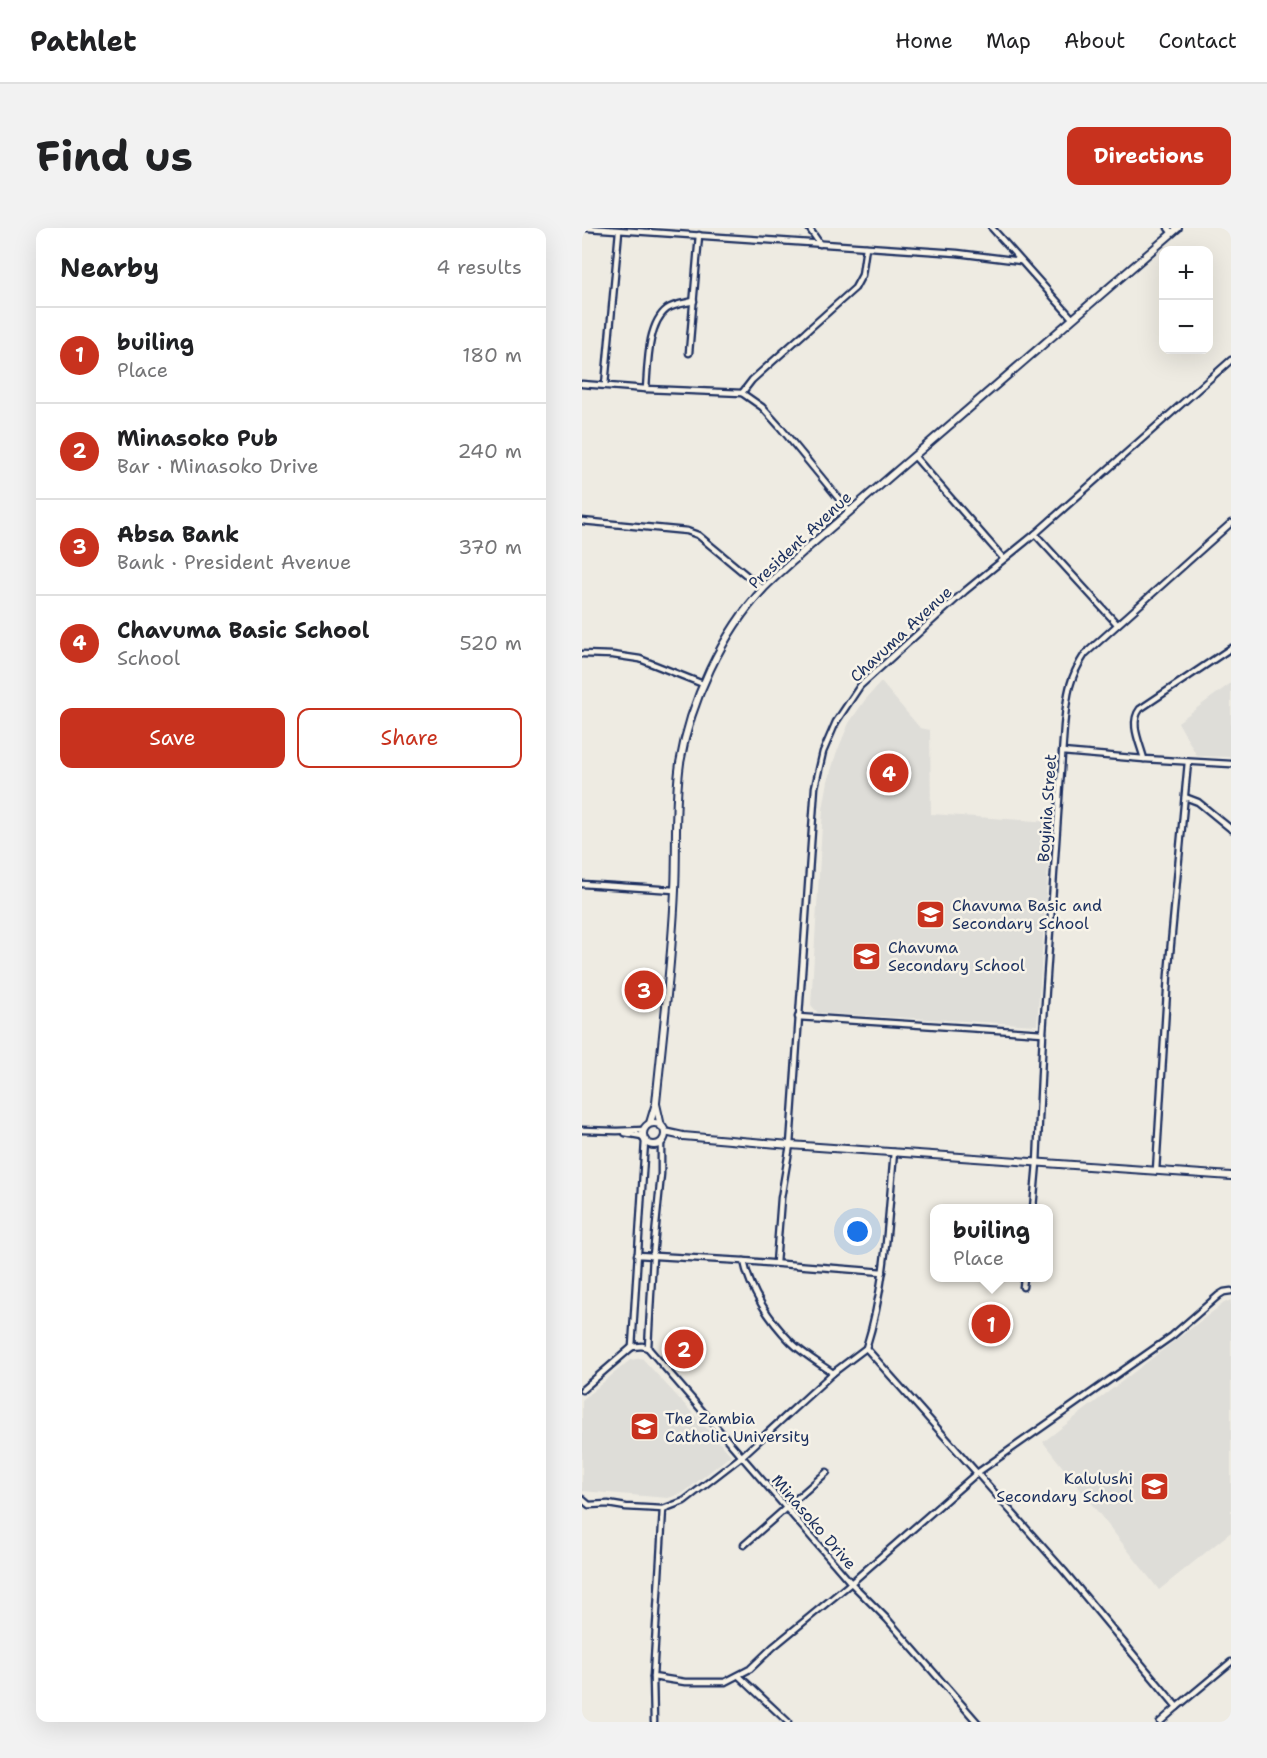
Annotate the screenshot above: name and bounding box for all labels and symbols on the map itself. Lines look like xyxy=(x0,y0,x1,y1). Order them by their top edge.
street label: President Avenue xyxy=(744,487,856,593)
street label: Chavuma Avenue xyxy=(846,581,956,687)
pin: 4 xyxy=(870,750,908,796)
street label: Boyinia Street xyxy=(1033,753,1061,863)
place label: Chavuma Basic and Secondary School xyxy=(952,895,1102,934)
school or university icon: Chavuma Basic and Secondary School xyxy=(915,898,947,930)
place label: Chavuma Secondary School xyxy=(888,937,1025,976)
school or university icon: Chavuma Secondary School xyxy=(851,940,883,972)
pin: 3 xyxy=(624,968,664,1012)
your location xyxy=(843,1217,872,1246)
pin: 1 xyxy=(972,1302,1010,1346)
pin: 2 xyxy=(664,1326,704,1372)
place label: The Zambia Catholic University xyxy=(665,1408,809,1447)
school or university icon: The Zambia Catholic University xyxy=(628,1411,660,1443)
place label: Kalulushi Secondary School xyxy=(996,1468,1133,1507)
street label: Minasoko Drive xyxy=(767,1470,861,1574)
school or university icon: Kalulushi Secondary School xyxy=(1138,1471,1170,1503)

